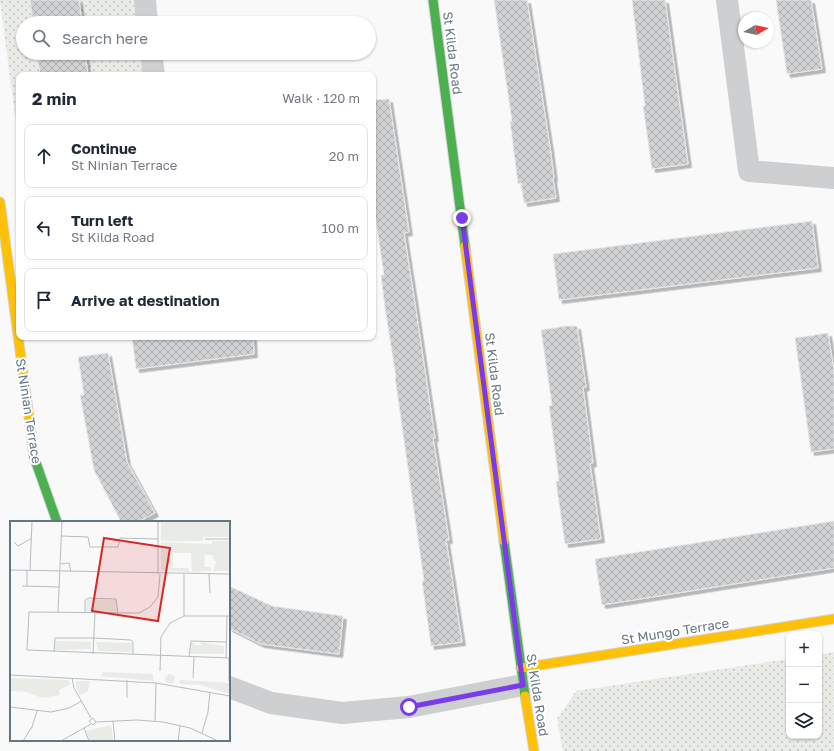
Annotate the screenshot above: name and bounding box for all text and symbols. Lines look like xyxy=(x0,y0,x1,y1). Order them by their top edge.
street label: St Kilda Road xyxy=(440,11,466,95)
north arrow xyxy=(738,12,774,48)
search box xyxy=(16,16,376,60)
icon: search xyxy=(30,27,52,49)
text: Search here xyxy=(62,29,148,47)
text: 2 min xyxy=(32,88,76,109)
text: Walk · 120 m xyxy=(282,90,360,106)
text: Continue xyxy=(71,139,137,157)
icon: ahead xyxy=(33,145,55,167)
text: 20 m xyxy=(329,148,359,164)
text: St Ninian Terrace xyxy=(71,157,177,173)
route end xyxy=(453,209,471,227)
text: Turn left xyxy=(71,211,133,229)
icon: left xyxy=(33,217,55,239)
text: 100 m xyxy=(322,220,359,236)
text: St Kilda Road xyxy=(71,229,154,245)
icon: arrive xyxy=(33,289,55,311)
text: Arrive at destination xyxy=(71,291,220,309)
street label: St Kilda Road xyxy=(482,332,508,416)
street label: St Ninian Terrace xyxy=(13,357,45,465)
inset map xyxy=(10,521,230,741)
street label: St Mungo Terrace xyxy=(620,615,730,647)
map controls xyxy=(786,631,822,739)
button: + xyxy=(786,631,822,667)
street label: St Kilda Road xyxy=(524,653,552,737)
button: − xyxy=(786,667,822,703)
route start xyxy=(400,698,418,716)
button: layers xyxy=(786,703,822,739)

